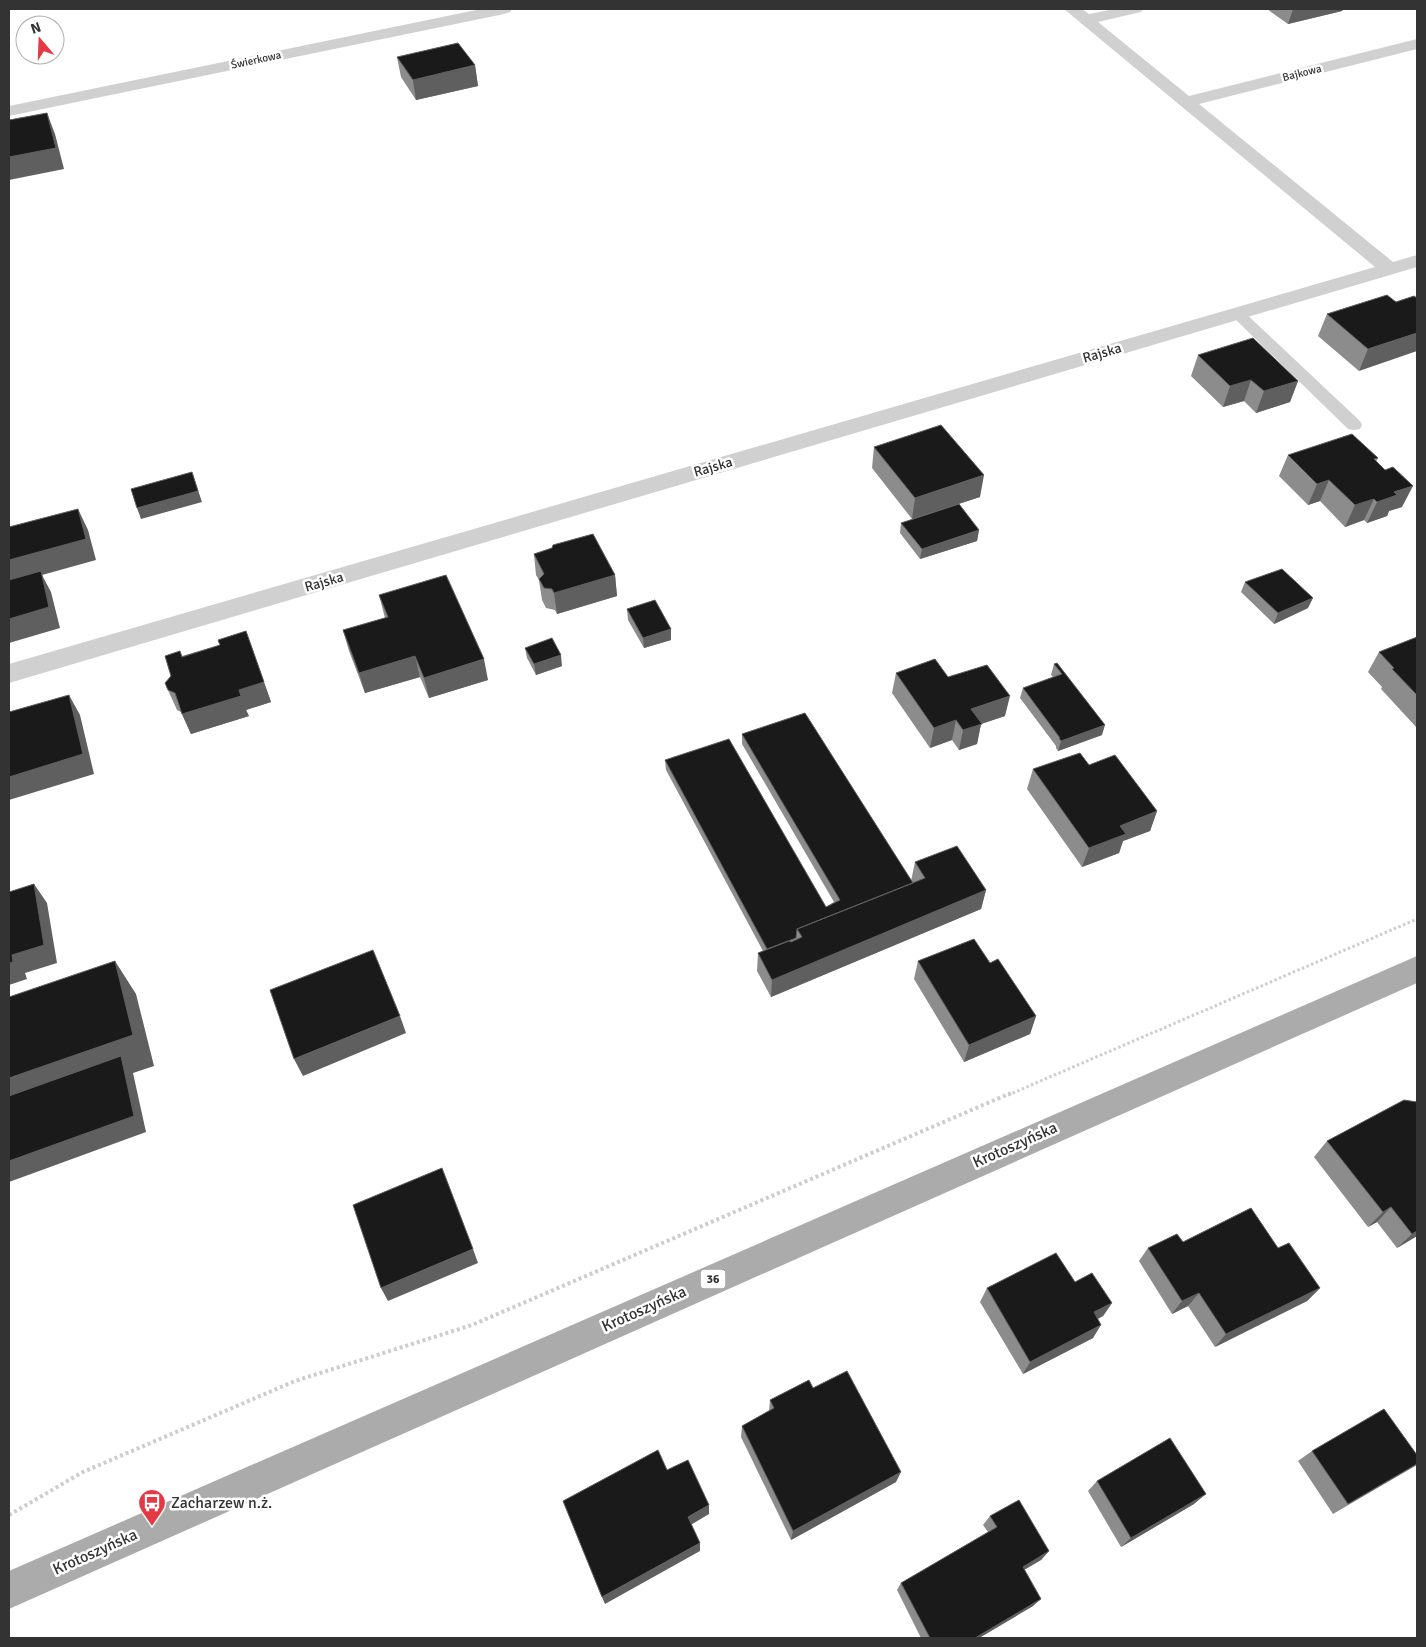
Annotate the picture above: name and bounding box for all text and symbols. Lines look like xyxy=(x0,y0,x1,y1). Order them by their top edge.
north arrow xyxy=(15,15,65,65)
text: N xyxy=(29,19,43,38)
street label: Świerkowa xyxy=(230,47,283,72)
street label: Bajkowa xyxy=(1281,62,1323,84)
street label: Rajska xyxy=(1081,339,1123,367)
street label: Rajska xyxy=(692,453,734,481)
street label: Rajska xyxy=(303,568,345,596)
street label: Krotoszyńska xyxy=(970,1117,1060,1173)
road number: 36 xyxy=(700,1270,726,1288)
street label: Krotoszyńska xyxy=(599,1281,689,1337)
bus stop icon: Zacharzew n.ż. xyxy=(137,1488,167,1527)
place label: Zacharzew n.ż. xyxy=(171,1493,272,1513)
street label: Krotoszyńska xyxy=(50,1524,140,1580)

